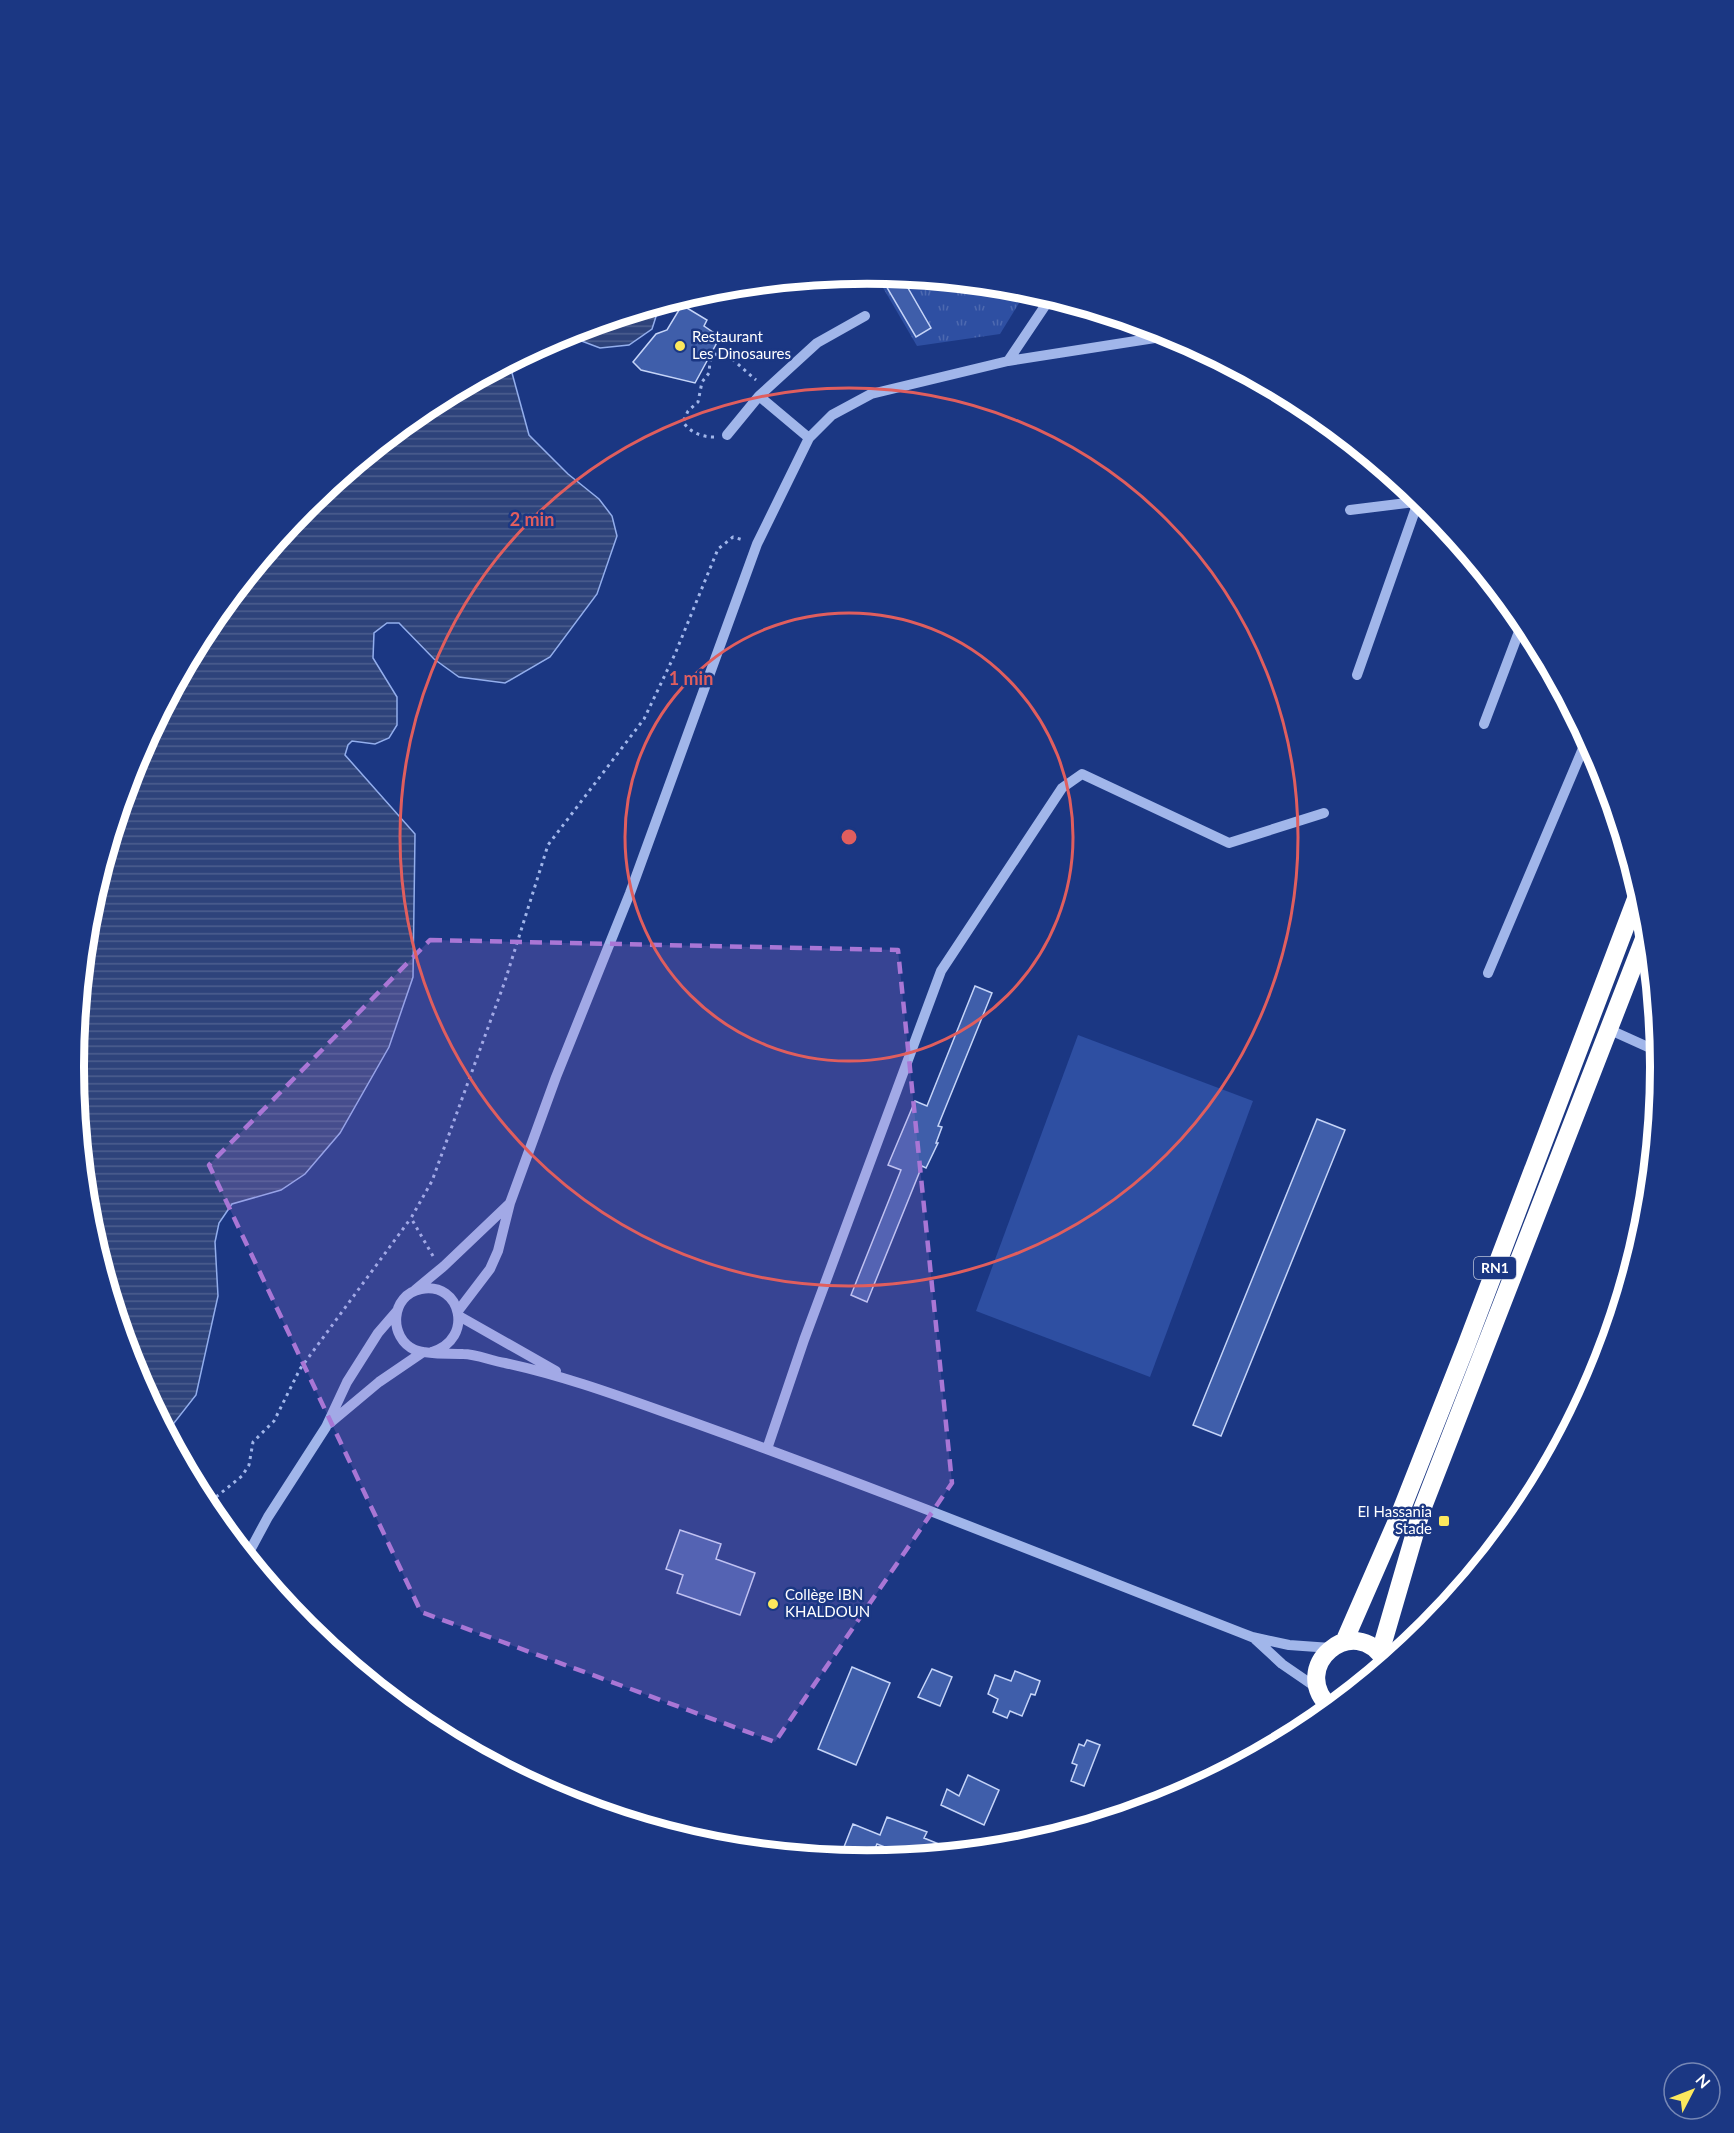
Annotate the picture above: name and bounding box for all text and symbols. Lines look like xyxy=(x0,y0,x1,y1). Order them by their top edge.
place label: Restaurant Les Dinosaures xyxy=(692,327,791,362)
marker: Restaurant Les Dinosaures xyxy=(673,339,687,353)
text: 2 min xyxy=(510,508,554,530)
text: 1 min xyxy=(669,667,713,689)
centre of rings xyxy=(839,827,859,847)
road number: RN1 xyxy=(1474,1257,1516,1279)
place label: El Hassania Stade xyxy=(1357,1502,1432,1537)
marker: El Hassania Stade xyxy=(1437,1514,1451,1528)
place label: Collège IBN KHALDOUN xyxy=(785,1585,870,1620)
marker: Collège IBN KHALDOUN xyxy=(766,1597,780,1611)
north arrow xyxy=(1662,2061,1722,2121)
text: N xyxy=(1692,2070,1715,2092)

